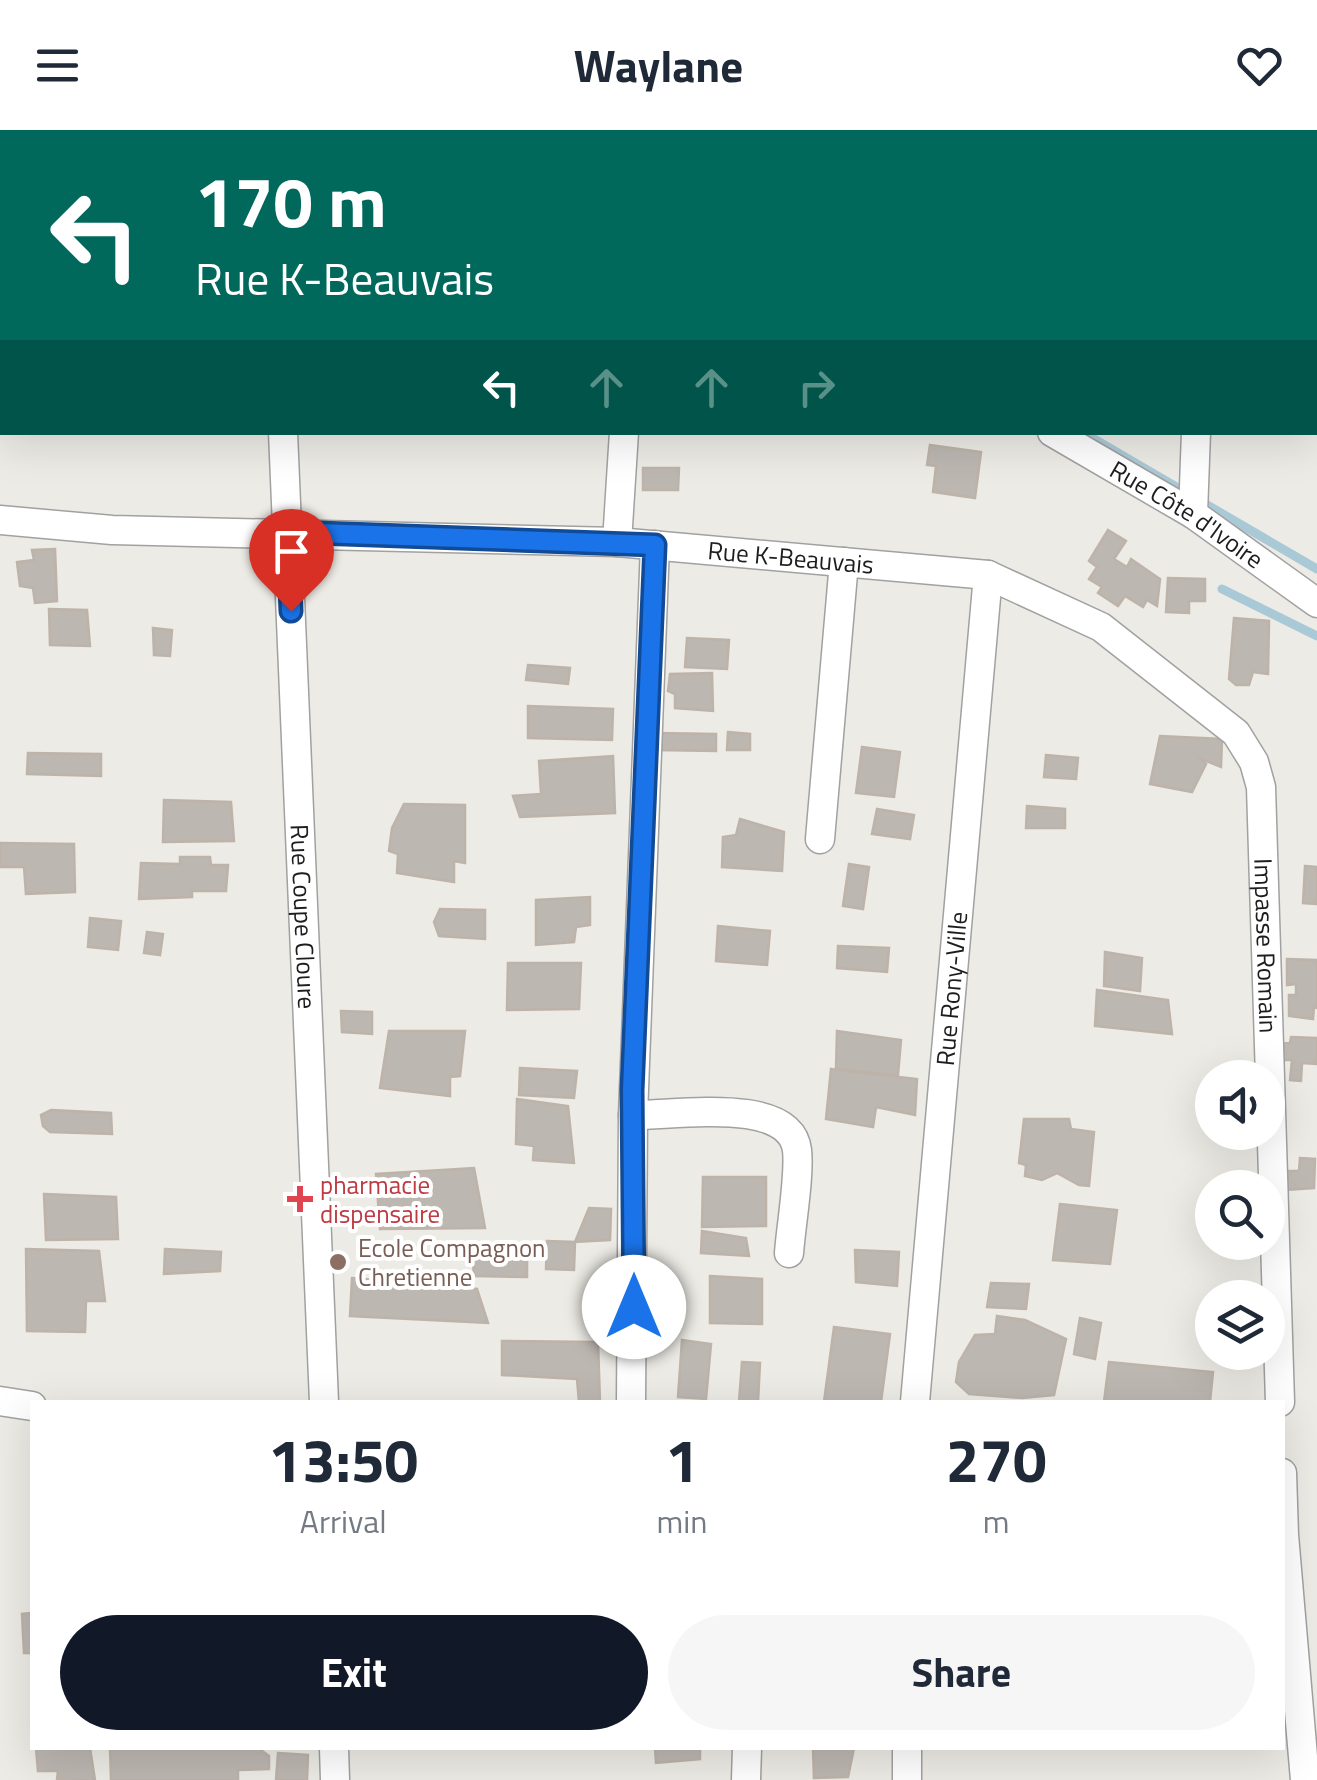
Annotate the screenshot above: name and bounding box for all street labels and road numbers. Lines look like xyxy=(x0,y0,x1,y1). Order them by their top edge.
street label: Rue Côte d'Ivoire xyxy=(1103,451,1272,578)
street label: Rue K-Beauvais xyxy=(706,531,875,584)
street label: Rue Coupe Cloure xyxy=(281,823,326,1010)
street label: Impasse Romain xyxy=(1244,858,1288,1034)
street label: Rue Rony-Ville xyxy=(926,910,977,1067)

